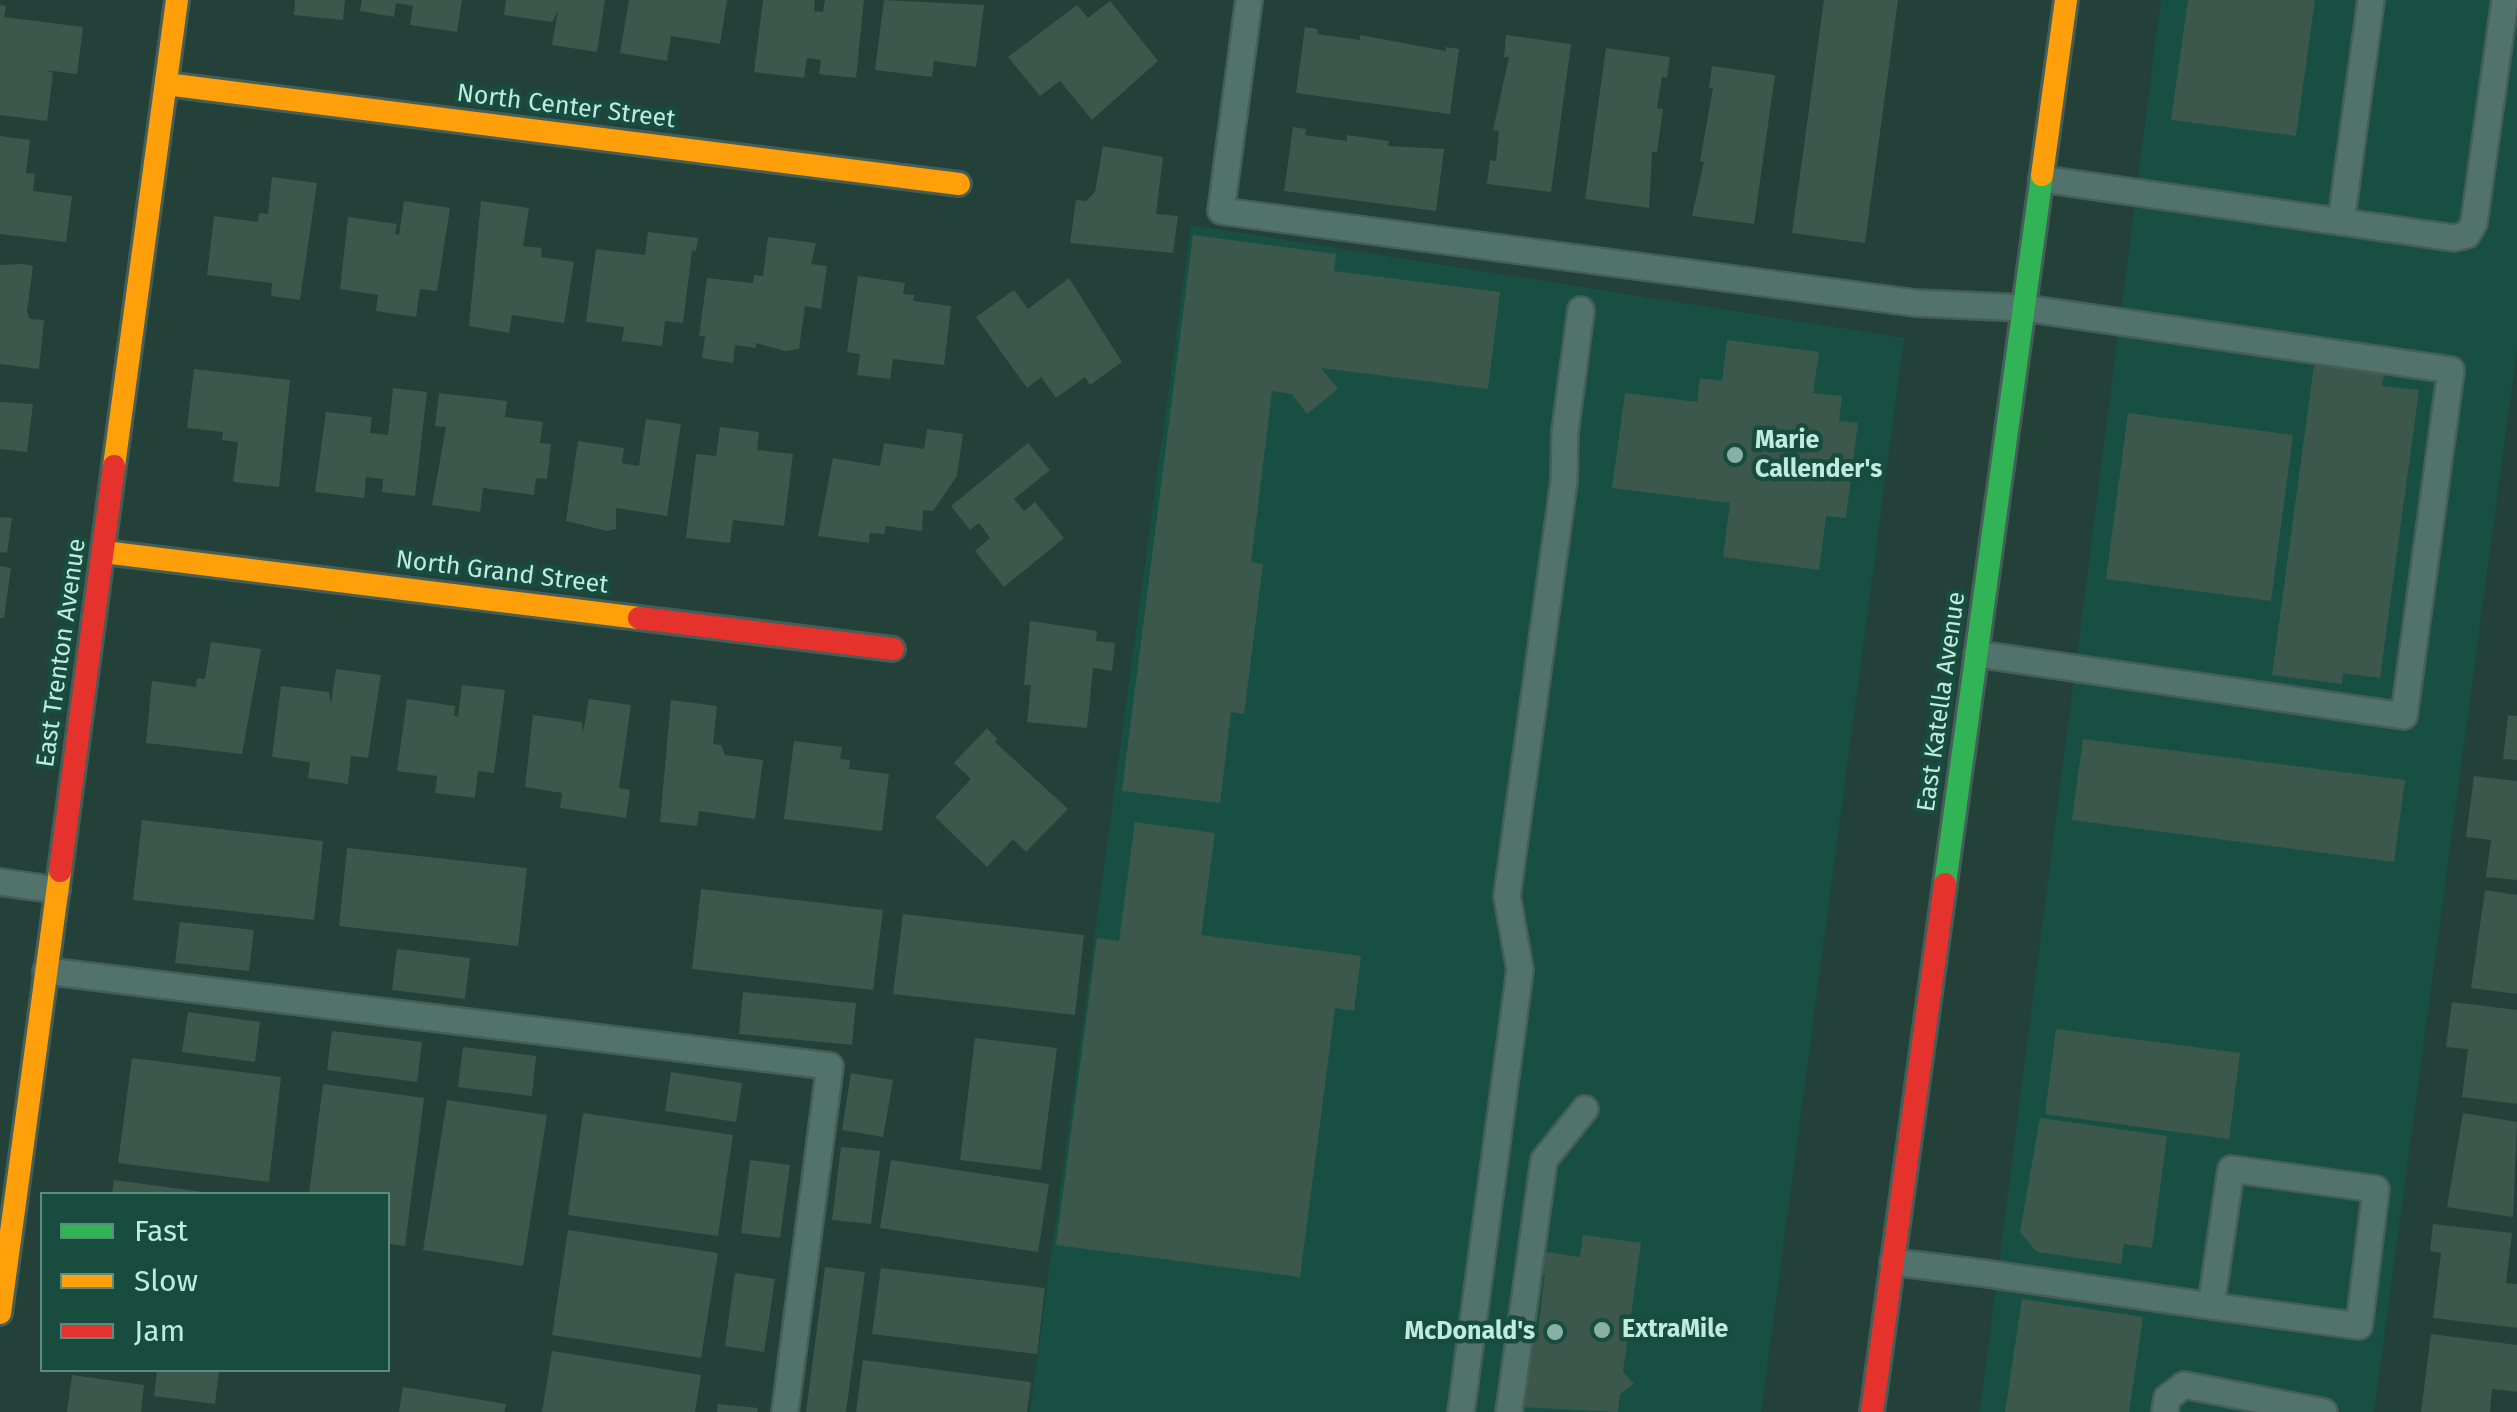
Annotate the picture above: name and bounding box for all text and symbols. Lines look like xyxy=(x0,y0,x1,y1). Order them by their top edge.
street label: North Center Street xyxy=(455,79,677,135)
place label: Marie Callender's xyxy=(1755,426,1882,485)
marker: Marie Callender's xyxy=(1724,444,1746,466)
street label: East Trenton Avenue xyxy=(31,537,93,769)
street label: North Grand Street xyxy=(394,545,610,601)
street label: East Katella Avenue xyxy=(1912,590,1972,814)
legend xyxy=(40,1192,390,1372)
text: Fast xyxy=(134,1213,188,1249)
text: Slow xyxy=(134,1263,198,1299)
text: Jam xyxy=(134,1313,185,1349)
place label: ExtraMile xyxy=(1622,1315,1728,1345)
place label: McDonald's xyxy=(1405,1317,1535,1347)
marker: ExtraMile xyxy=(1591,1319,1613,1341)
marker: McDonald's xyxy=(1544,1321,1566,1343)

